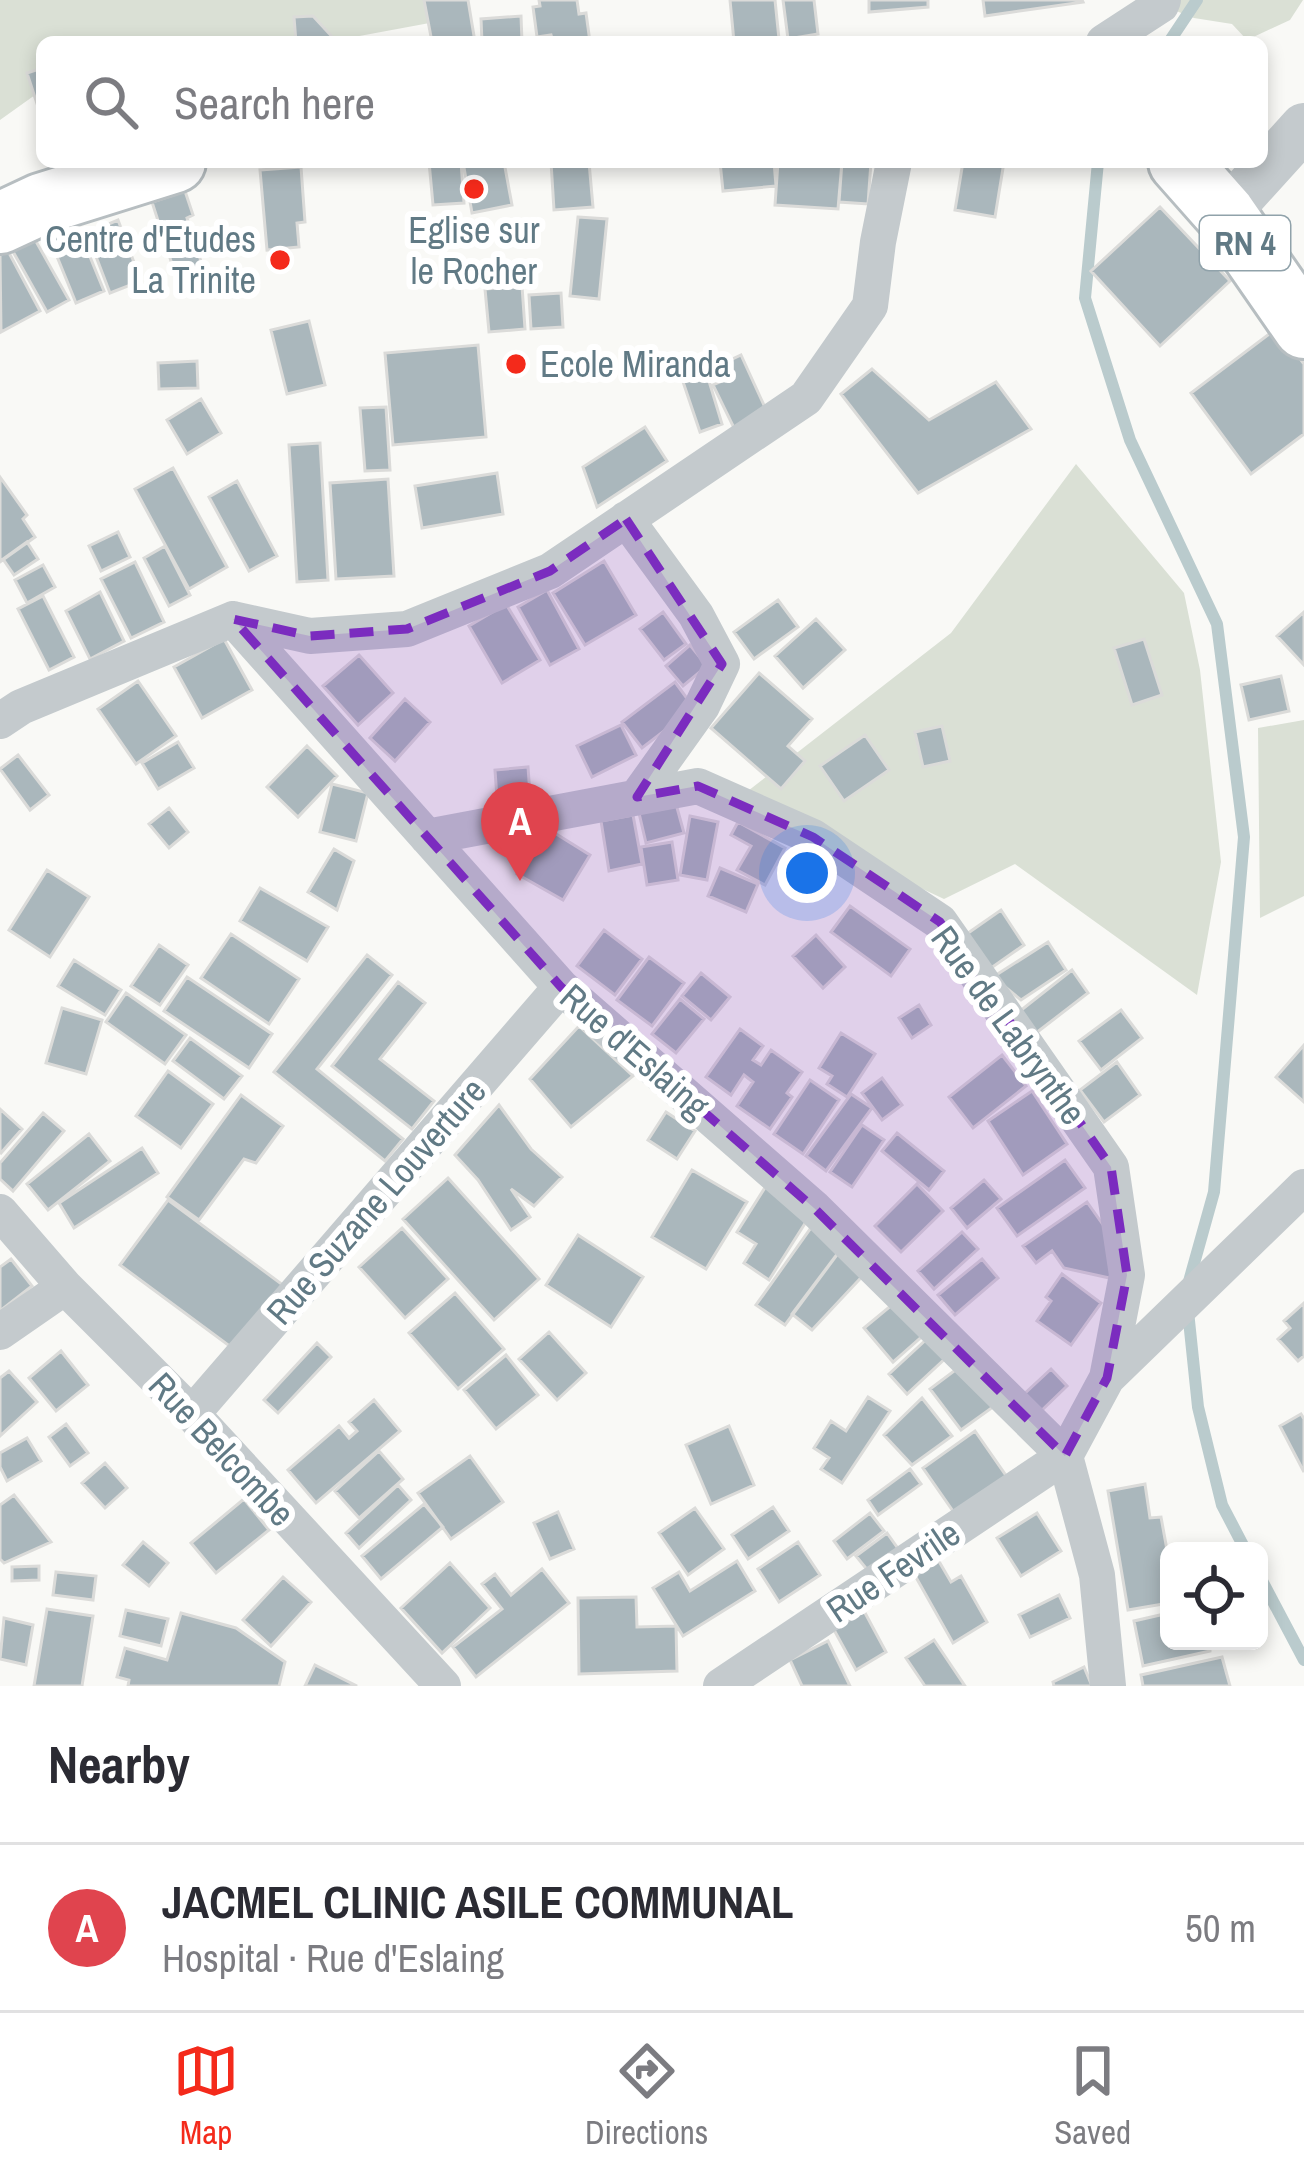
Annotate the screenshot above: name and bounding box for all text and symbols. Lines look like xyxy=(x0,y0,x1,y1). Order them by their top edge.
search box xyxy=(36,36,1268,168)
icon: search xyxy=(78,69,144,135)
text: Search here xyxy=(174,72,375,133)
marker: Eglise sur le Rocher xyxy=(461,176,487,202)
place label: Eglise sur le Rocher xyxy=(408,206,540,295)
place label: Centre d'Etudes La Trinite xyxy=(45,215,256,304)
road number: RN 4 xyxy=(1200,216,1290,270)
marker: Centre d'Etudes La Trinite xyxy=(267,247,293,273)
place label: Ecole Miranda xyxy=(540,340,730,388)
marker: Ecole Miranda xyxy=(503,351,529,377)
pin: A xyxy=(481,782,559,881)
your location xyxy=(777,843,837,903)
street label: Rue de Labrynthe xyxy=(921,916,1097,1134)
street label: Rue d'Eslaing xyxy=(550,973,720,1129)
street label: Rue Suzane Louverture xyxy=(256,1068,496,1334)
street label: Rue Belcombe xyxy=(138,1362,306,1536)
street label: Rue Fevrile xyxy=(817,1509,969,1633)
map controls xyxy=(1160,1542,1268,1650)
button: locate xyxy=(1160,1542,1268,1650)
text: Nearby xyxy=(48,1730,190,1799)
text: JACMEL CLINIC ASILE COMMUNAL xyxy=(162,1871,793,1932)
text: A xyxy=(75,1902,99,1954)
text: 50 m xyxy=(1185,1902,1256,1954)
text: Hospital · Rue d'Eslaing xyxy=(162,1932,504,1984)
tab: Map xyxy=(173,2038,239,2154)
tab: Directions xyxy=(585,2038,708,2154)
tab: Saved xyxy=(1054,2038,1131,2154)

